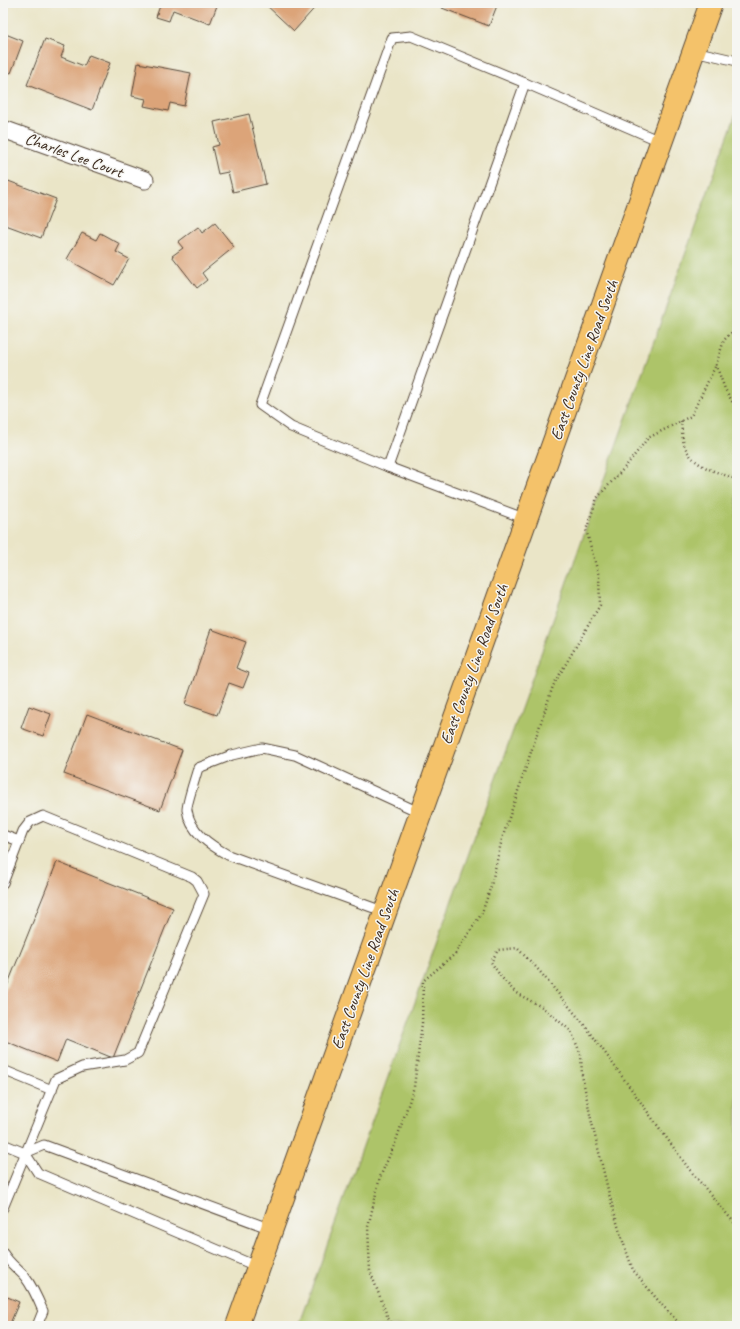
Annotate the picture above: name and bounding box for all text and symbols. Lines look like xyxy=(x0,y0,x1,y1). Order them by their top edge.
street label: Charles Lee Court xyxy=(22,128,128,183)
street label: East County Line Road South xyxy=(545,277,623,443)
street label: East County Line Road South xyxy=(435,581,513,747)
street label: East County Line Road South xyxy=(326,886,404,1052)

